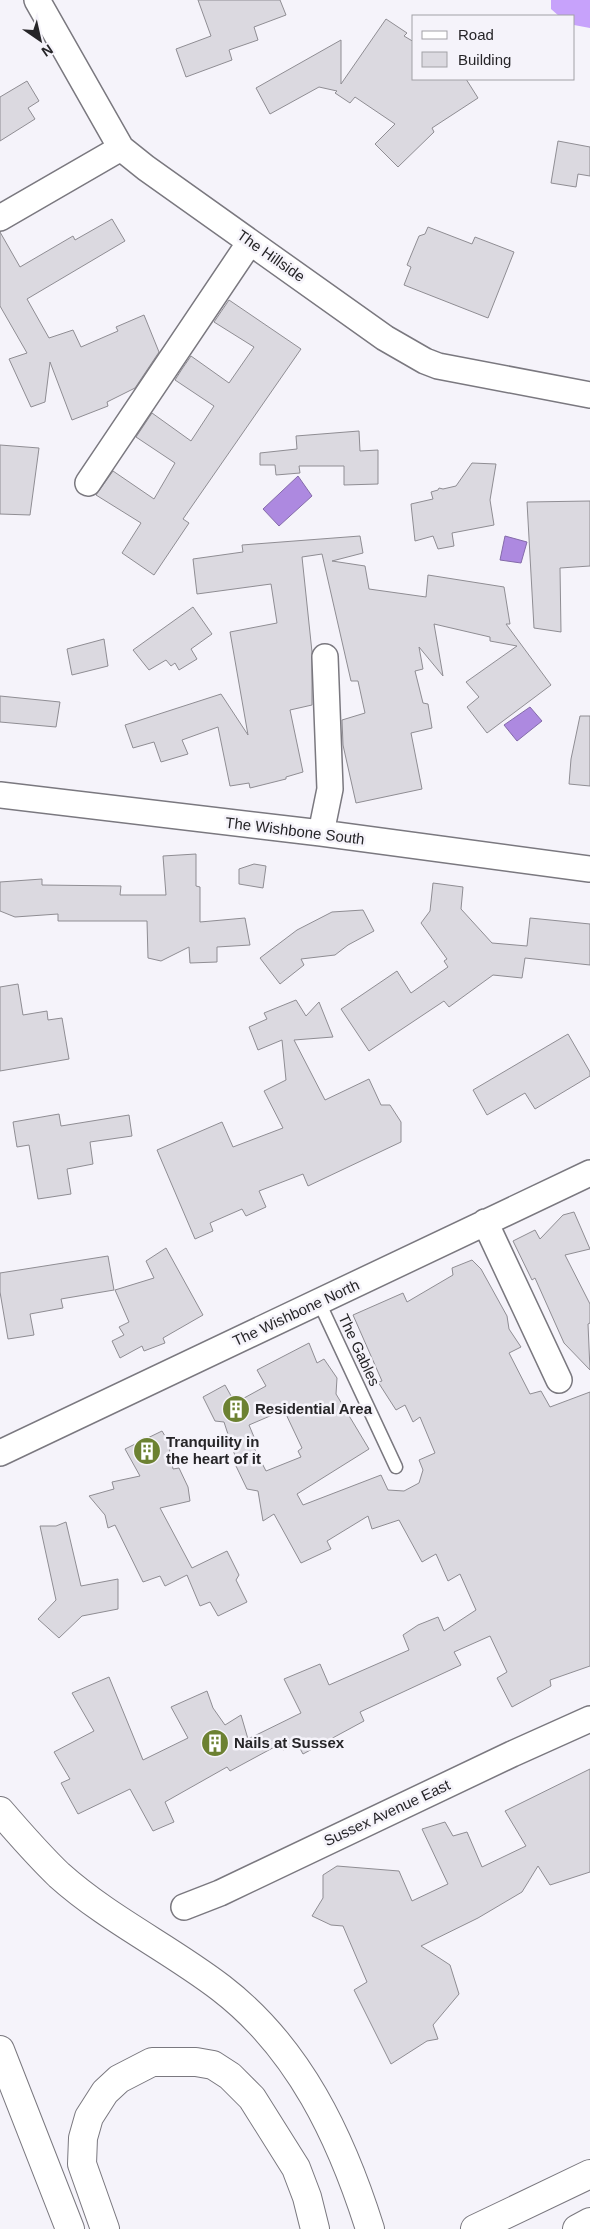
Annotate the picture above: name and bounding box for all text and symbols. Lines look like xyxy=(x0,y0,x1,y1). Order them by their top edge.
north arrow xyxy=(15,15,65,65)
legend xyxy=(412,15,575,80)
text: Road xyxy=(458,26,494,43)
text: N xyxy=(39,41,56,60)
text: Building xyxy=(458,51,511,68)
street label: The Hillside xyxy=(234,226,308,285)
street label: The Wishbone South xyxy=(225,814,366,847)
street label: The Wishbone North xyxy=(230,1276,362,1349)
street label: The Gables xyxy=(335,1311,384,1389)
building icon: Residential Area xyxy=(221,1394,251,1424)
place label: Residential Area xyxy=(255,1400,373,1417)
place label: Tranquility in the heart of it xyxy=(166,1433,261,1467)
building icon: Tranquility in the heart of it xyxy=(132,1436,162,1466)
building icon: Nails at Sussex xyxy=(200,1728,230,1758)
place label: Nails at Sussex xyxy=(234,1734,345,1751)
street label: Sussex Avenue East xyxy=(321,1775,453,1849)

